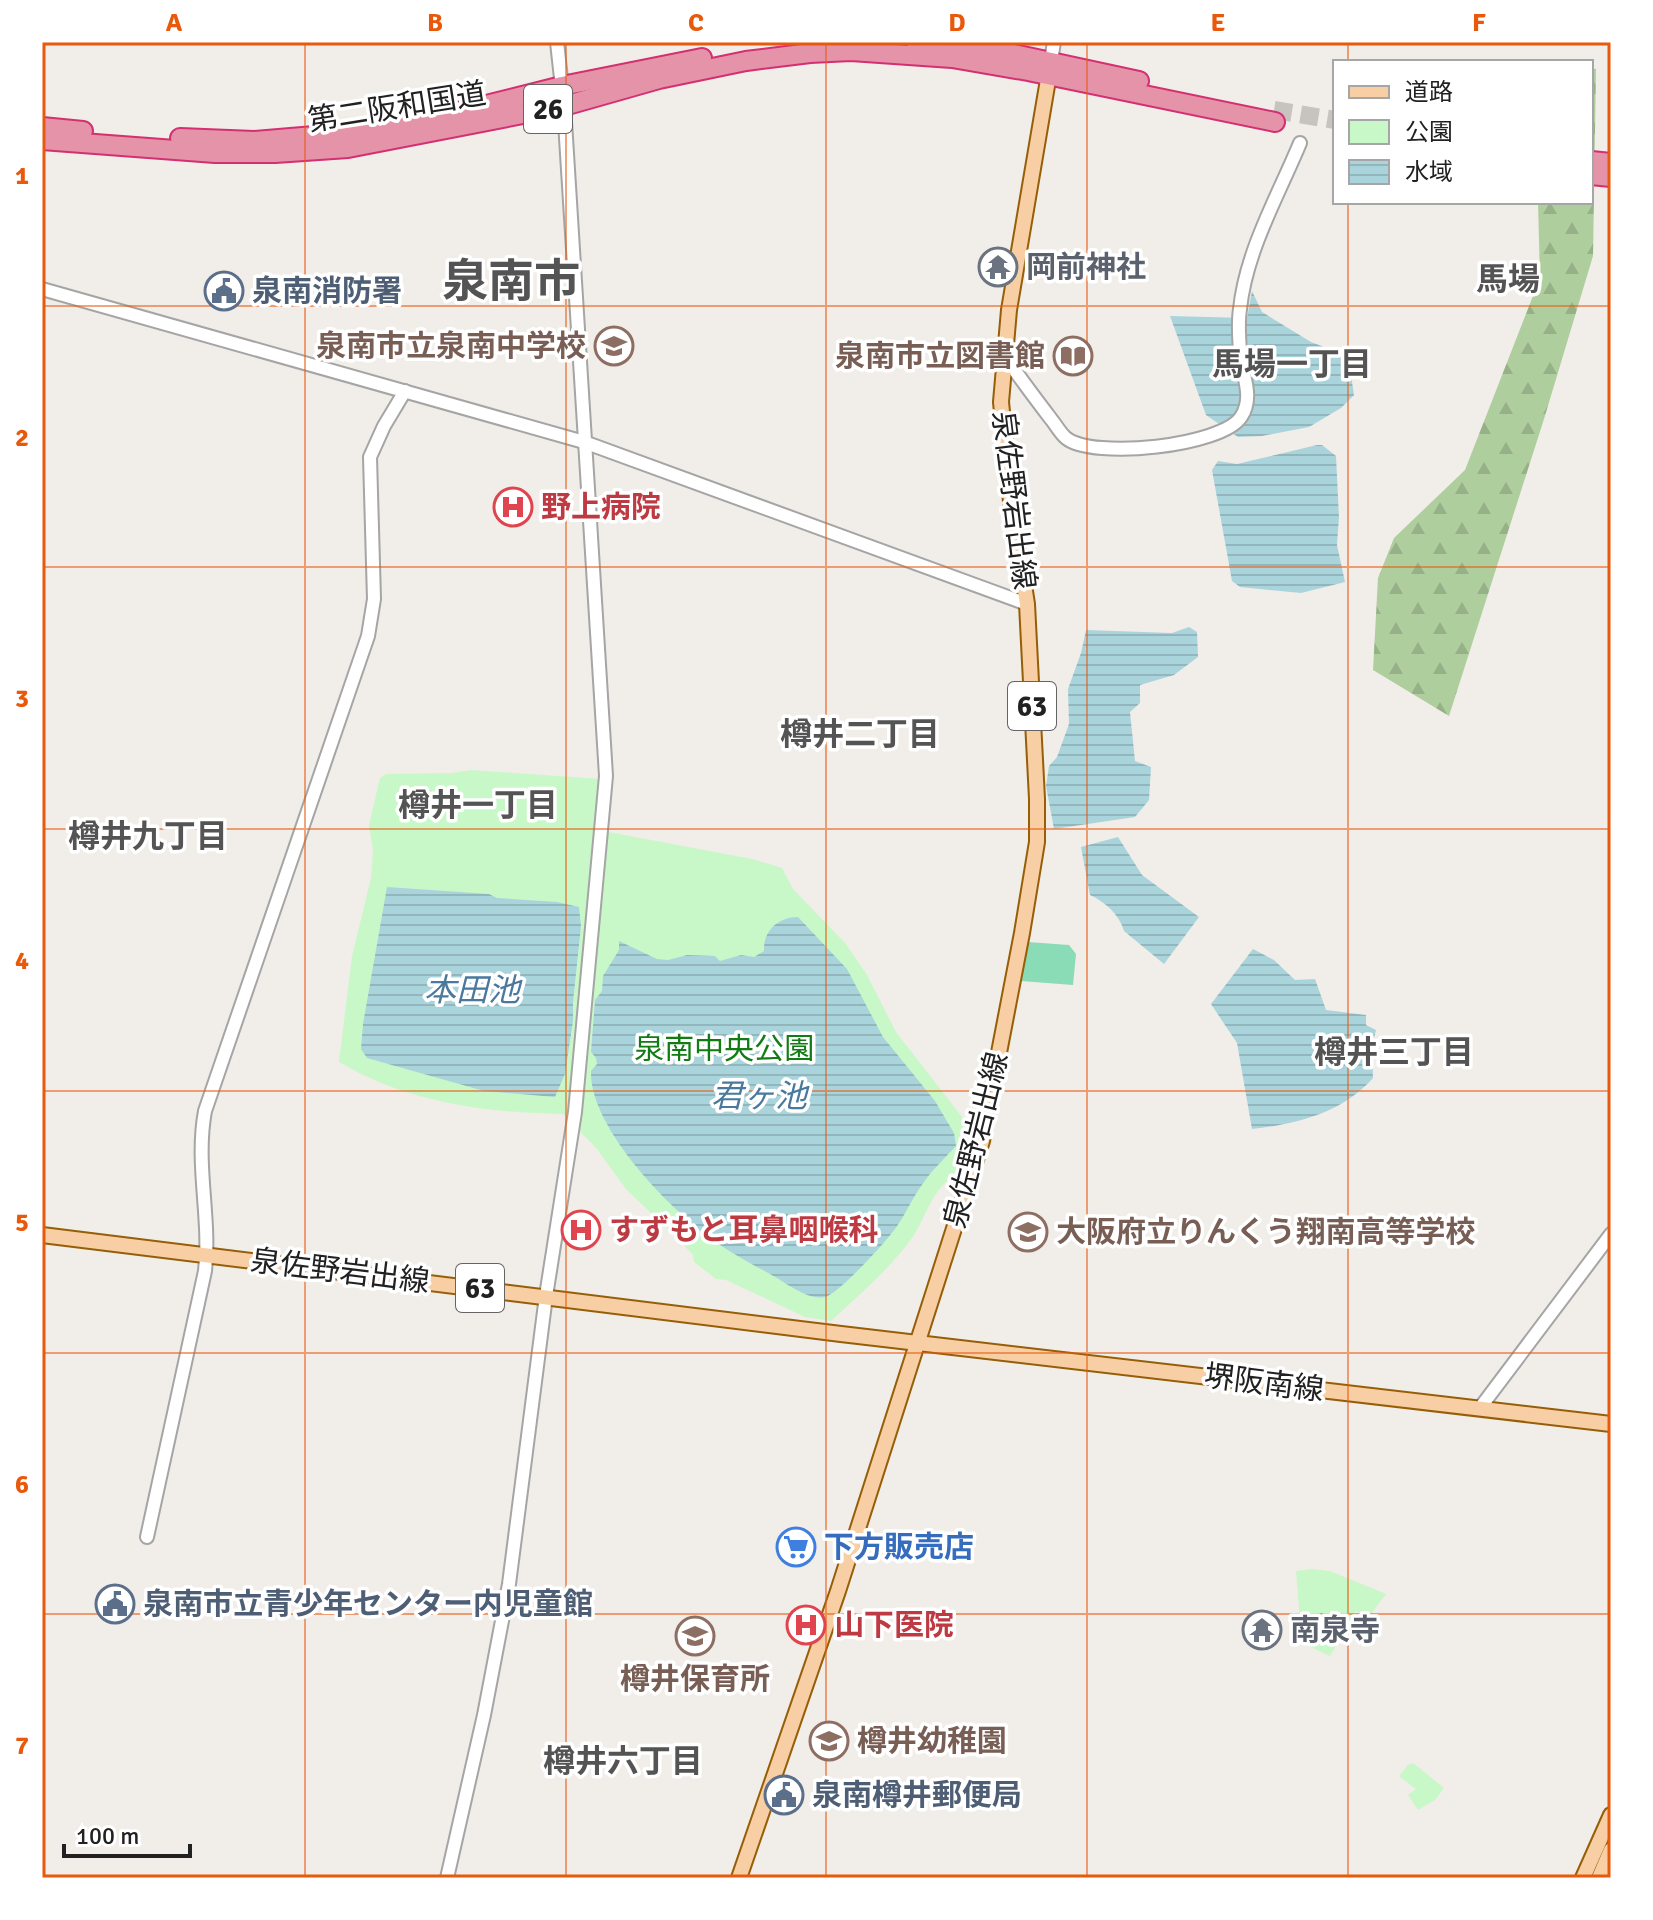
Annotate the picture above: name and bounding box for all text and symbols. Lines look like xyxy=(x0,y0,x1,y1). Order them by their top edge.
text: A xyxy=(166,7,183,39)
text: B xyxy=(427,7,443,39)
text: C xyxy=(688,7,704,39)
text: D xyxy=(948,7,966,39)
text: E xyxy=(1211,7,1225,39)
text: F xyxy=(1472,7,1486,39)
legend xyxy=(1333,60,1593,204)
street label: 第二阪和国道 xyxy=(305,75,489,140)
text: 道路 xyxy=(1405,77,1453,107)
road number: 26 xyxy=(524,85,572,133)
text: 公園 xyxy=(1405,117,1453,147)
text: 水域 xyxy=(1405,157,1453,187)
text: 1 xyxy=(15,160,29,192)
temple icon: 岡前神社 xyxy=(977,246,1019,288)
place label: 岡前神社 xyxy=(1026,249,1146,286)
district label: 泉南市 xyxy=(442,254,580,310)
district label: 馬場 xyxy=(1476,260,1540,299)
public building icon: 泉南消防署 xyxy=(203,270,245,312)
place label: 泉南消防署 xyxy=(252,273,402,310)
school or university icon: 泉南市立泉南中学校 xyxy=(593,325,635,367)
place label: 泉南市立泉南中学校 xyxy=(316,328,586,365)
library icon: 泉南市立図書館 xyxy=(1052,335,1094,377)
place label: 泉南市立図書館 xyxy=(835,338,1045,375)
district label: 馬場一丁目 xyxy=(1212,345,1372,384)
street label: 泉佐野岩出線 xyxy=(984,408,1043,592)
text: 2 xyxy=(15,422,29,454)
hospital icon: 野上病院 xyxy=(492,486,534,528)
place label: 野上病院 xyxy=(541,489,661,526)
road number: 63 xyxy=(1008,682,1056,730)
text: 3 xyxy=(15,683,29,715)
district label: 樽井二丁目 xyxy=(780,715,940,754)
district label: 樽井一丁目 xyxy=(398,786,558,825)
district label: 樽井九丁目 xyxy=(68,817,228,856)
text: 4 xyxy=(15,945,29,977)
water label: 本田池 xyxy=(424,971,523,1010)
park label: 泉南中央公園 xyxy=(634,1031,814,1068)
district label: 樽井三丁目 xyxy=(1314,1033,1474,1072)
street label: 泉佐野岩出線 xyxy=(937,1048,1016,1232)
water label: 君ヶ池 xyxy=(711,1077,810,1116)
text: 5 xyxy=(15,1207,29,1239)
hospital icon: すずもと耳鼻咽喉科 xyxy=(560,1209,602,1251)
school or university icon: 大阪府立りんくう翔南高等学校 xyxy=(1007,1211,1049,1253)
place label: すずもと耳鼻咽喉科 xyxy=(609,1212,878,1249)
place label: 大阪府立りんくう翔南高等学校 xyxy=(1056,1214,1475,1251)
street label: 泉佐野岩出線 xyxy=(248,1242,432,1301)
road number: 63 xyxy=(456,1264,504,1312)
street label: 堺阪南線 xyxy=(1202,1358,1326,1409)
text: 6 xyxy=(15,1469,29,1501)
supermarket icon: 下方販売店 xyxy=(775,1526,817,1568)
place label: 下方販売店 xyxy=(824,1529,974,1566)
public building icon: 泉南市立青少年センター内児童館 xyxy=(94,1583,136,1625)
place label: 泉南市立青少年センター内児童館 xyxy=(143,1586,593,1623)
hospital icon: 山下医院 xyxy=(785,1604,827,1646)
place label: 山下医院 xyxy=(834,1607,954,1644)
temple icon: 南泉寺 xyxy=(1241,1609,1283,1651)
place label: 南泉寺 xyxy=(1290,1612,1380,1649)
school or university icon: 樽井保育所 xyxy=(674,1615,716,1657)
place label: 樽井保育所 xyxy=(620,1661,770,1698)
school or university icon: 樽井幼稚園 xyxy=(808,1720,850,1762)
place label: 樽井幼稚園 xyxy=(857,1723,1007,1760)
text: 7 xyxy=(15,1730,29,1762)
district label: 樽井六丁目 xyxy=(543,1742,703,1781)
public building icon: 泉南樽井郵便局 xyxy=(763,1774,805,1816)
place label: 泉南樽井郵便局 xyxy=(812,1777,1022,1814)
scale bar xyxy=(64,1808,190,1858)
text: 100 m xyxy=(76,1821,139,1851)

